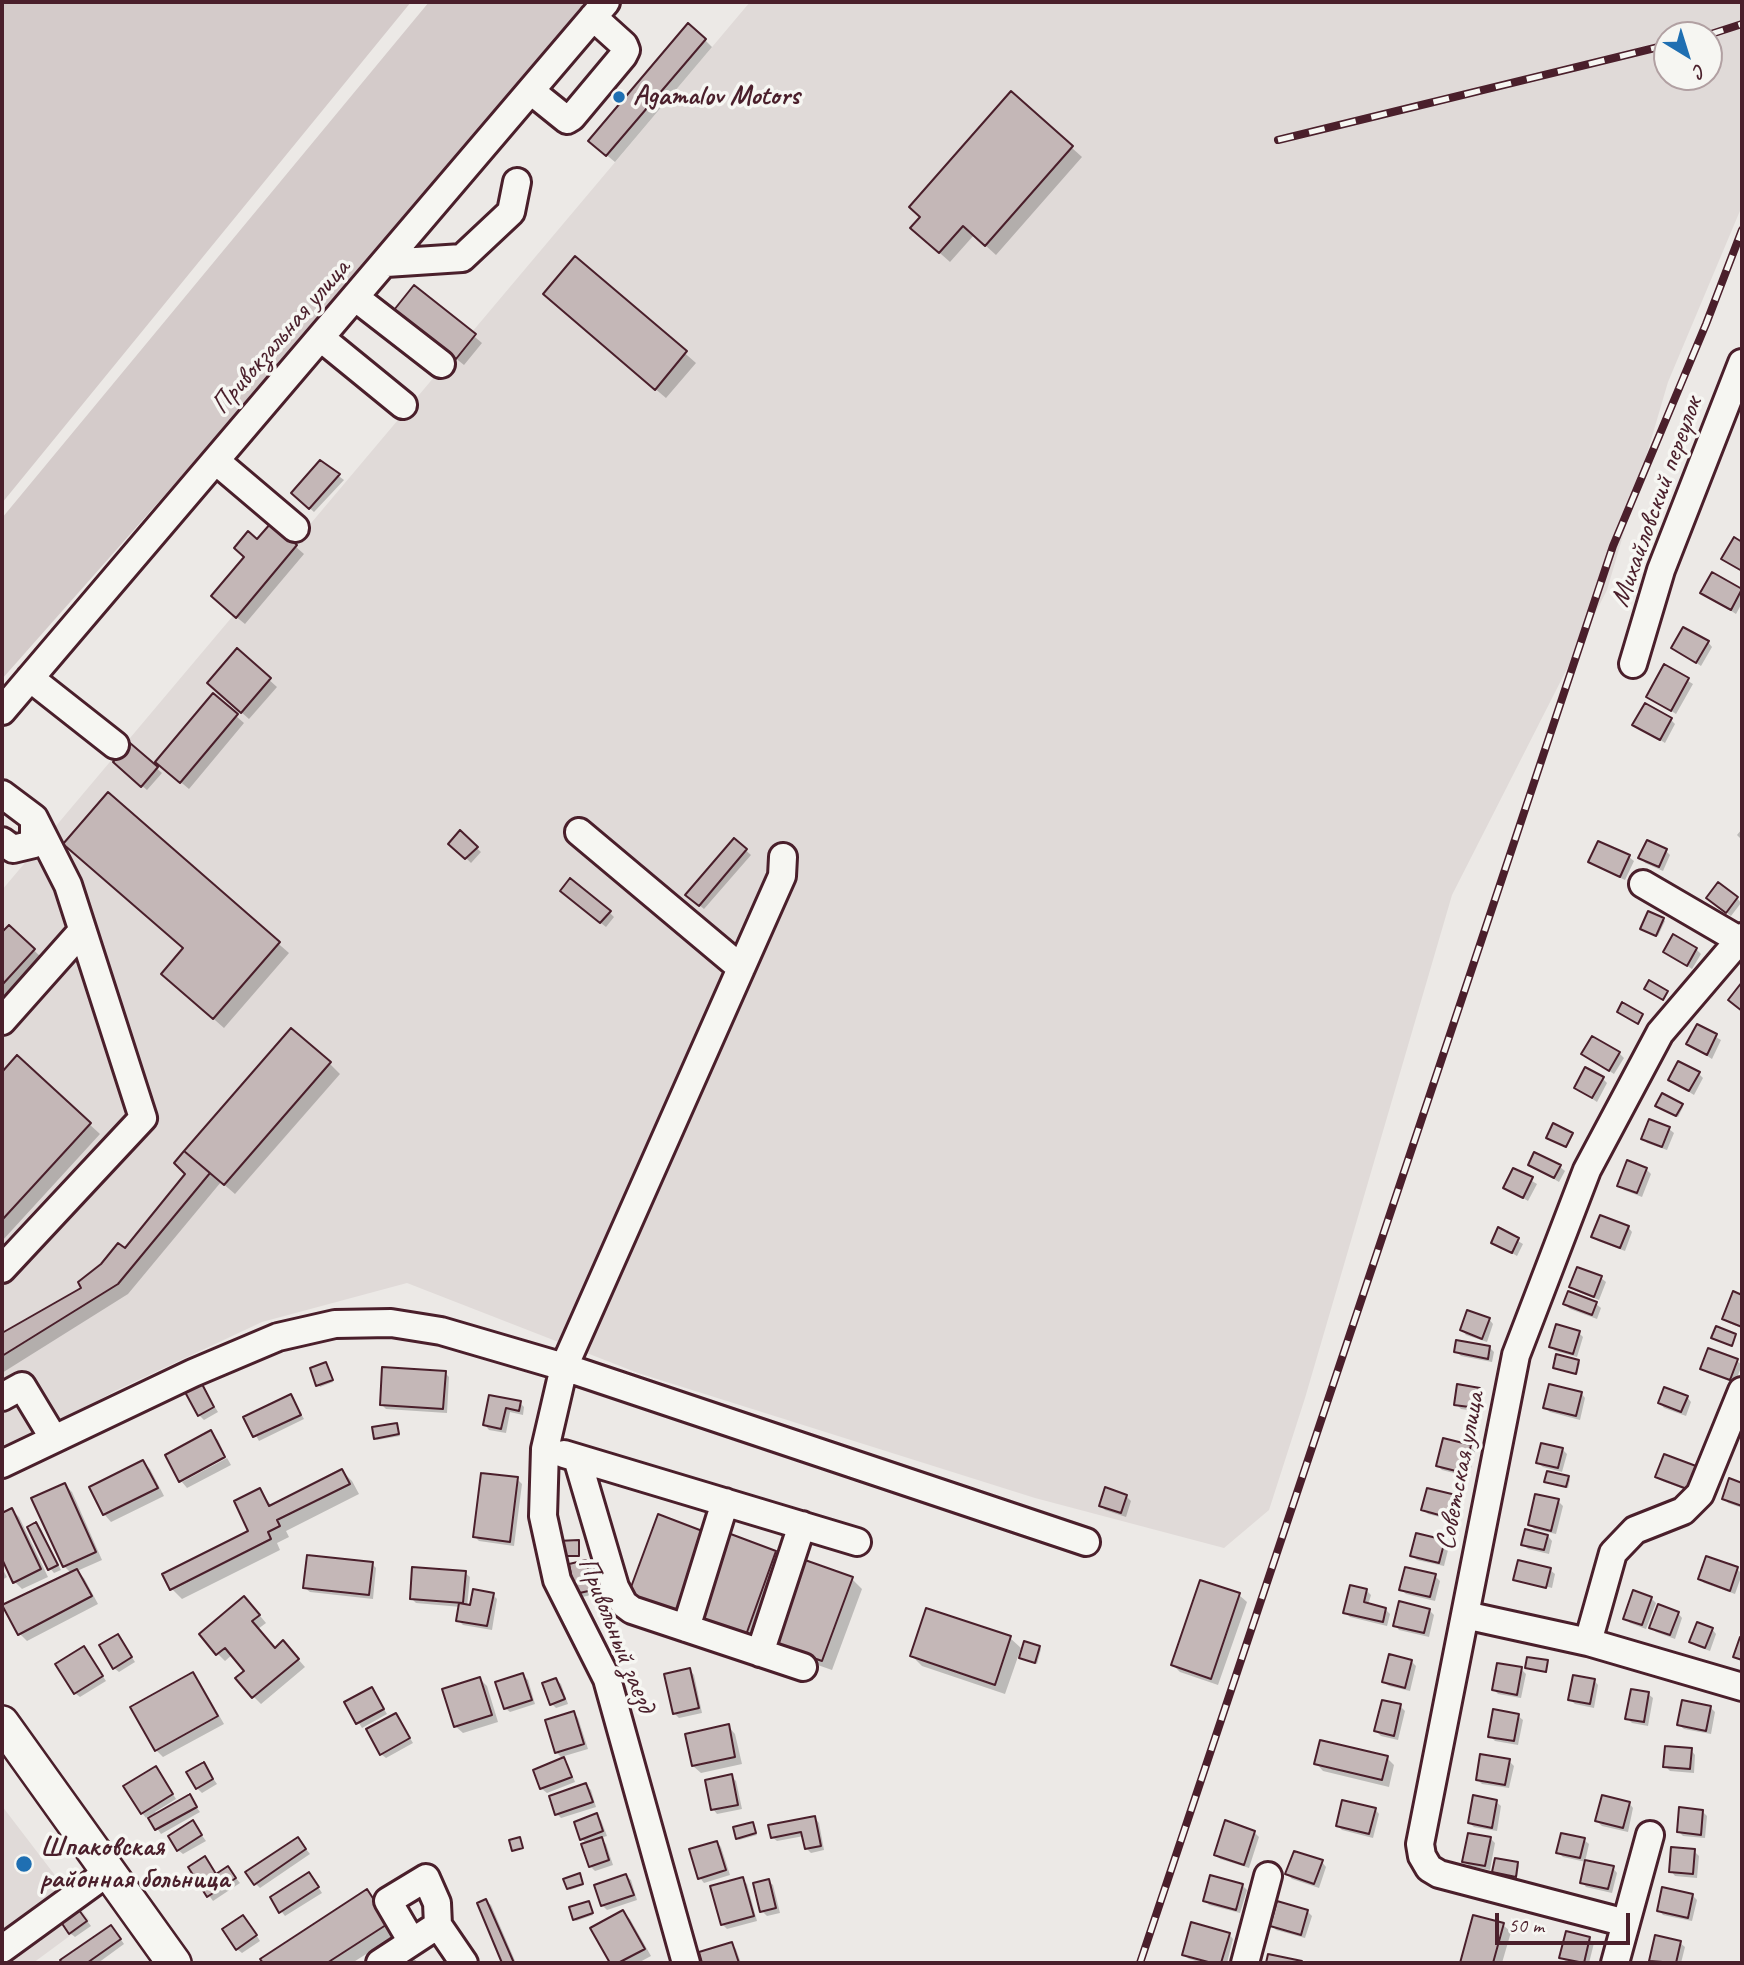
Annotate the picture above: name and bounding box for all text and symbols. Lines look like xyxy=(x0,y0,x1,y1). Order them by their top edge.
north arrow xyxy=(1653,21,1723,91)
text: С xyxy=(1689,59,1711,83)
place label: Agamalov Motors xyxy=(633,80,800,114)
marker: Agamalov Motors xyxy=(611,89,627,105)
street label: Привокзальная улица xyxy=(204,252,358,422)
street label: Михайловский переулок xyxy=(1603,393,1711,611)
street label: Советская улица xyxy=(1429,1389,1493,1553)
street label: Привольный заезд xyxy=(570,1553,662,1717)
place label: Шпаковская районная больница xyxy=(40,1831,229,1897)
marker: Шпаковская районная больница xyxy=(14,1854,34,1874)
scale bar xyxy=(1499,1898,1634,1942)
text: 50 m xyxy=(1508,1912,1544,1938)

